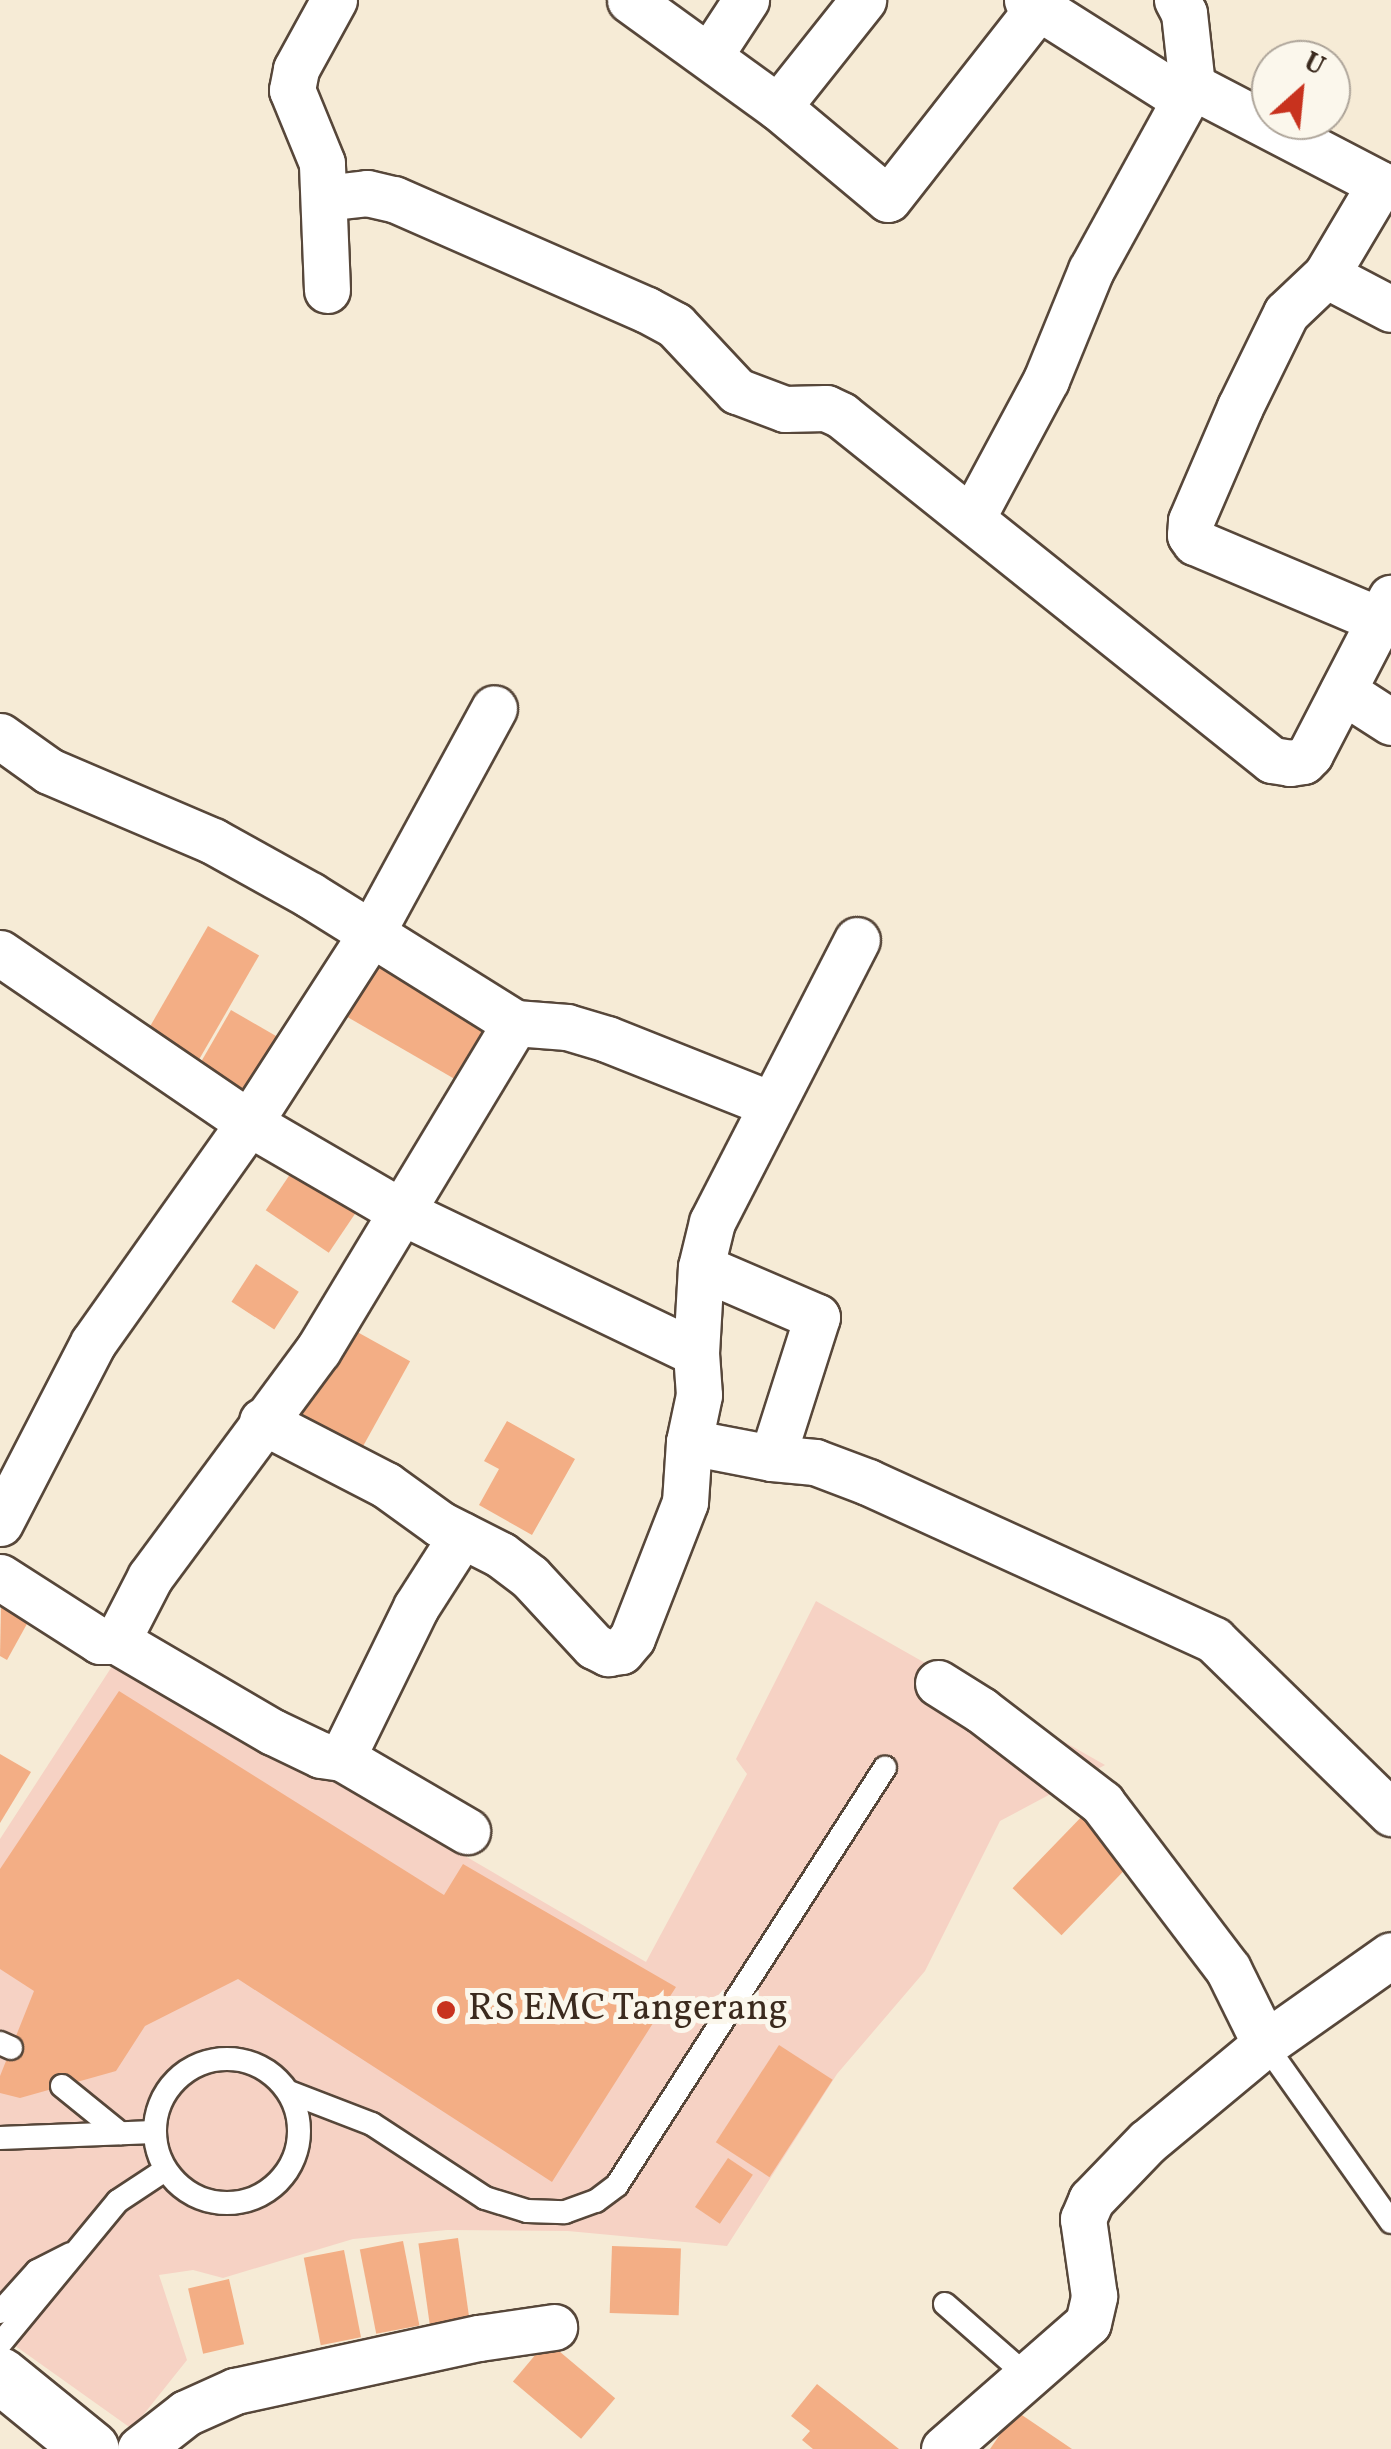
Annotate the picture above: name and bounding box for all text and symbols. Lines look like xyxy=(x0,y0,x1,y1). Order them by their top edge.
north arrow xyxy=(1251,40,1351,140)
text: U xyxy=(1297,43,1331,86)
place label: RS EMC Tangerang xyxy=(468,1987,789,2033)
marker: RS EMC Tangerang xyxy=(433,1997,459,2023)

